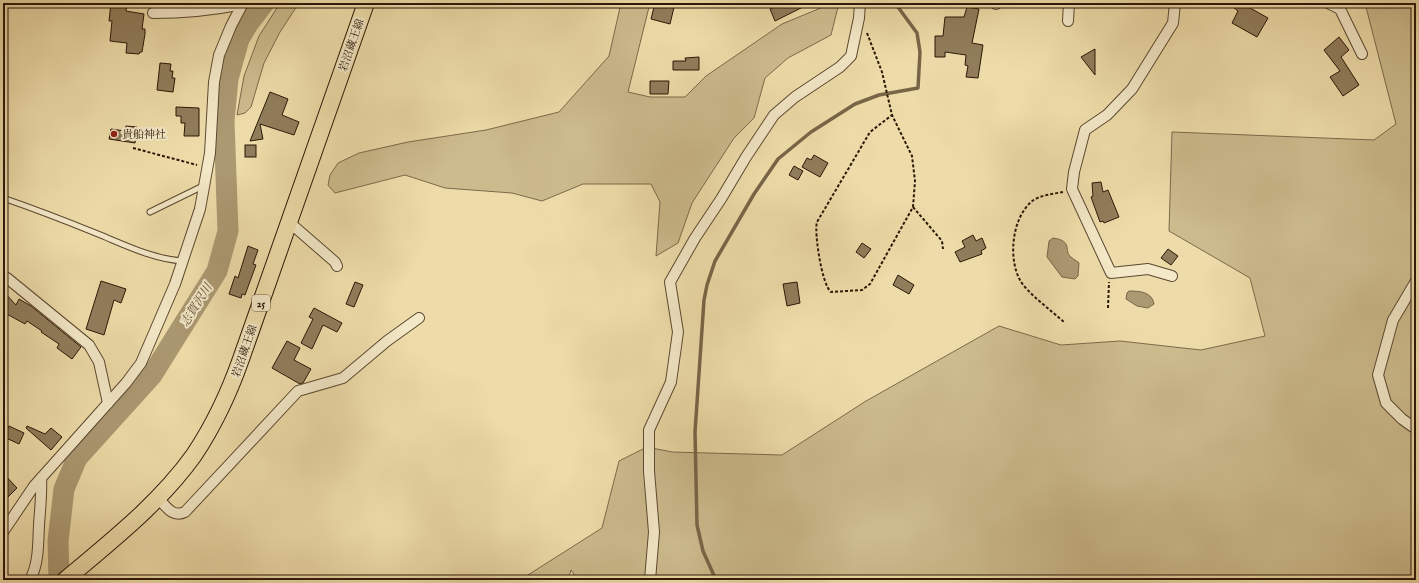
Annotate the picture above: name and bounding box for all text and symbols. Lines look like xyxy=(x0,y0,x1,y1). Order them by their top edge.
street label: 岩沼蔵王線 xyxy=(336,17,368,74)
place label: 貴船神社 xyxy=(122,128,166,142)
marker: 貴船神社 xyxy=(109,129,119,139)
water label: 志賀沢川 xyxy=(177,279,217,330)
road number: 25 xyxy=(252,295,270,311)
street label: 岩沼蔵王線 xyxy=(229,323,261,380)

